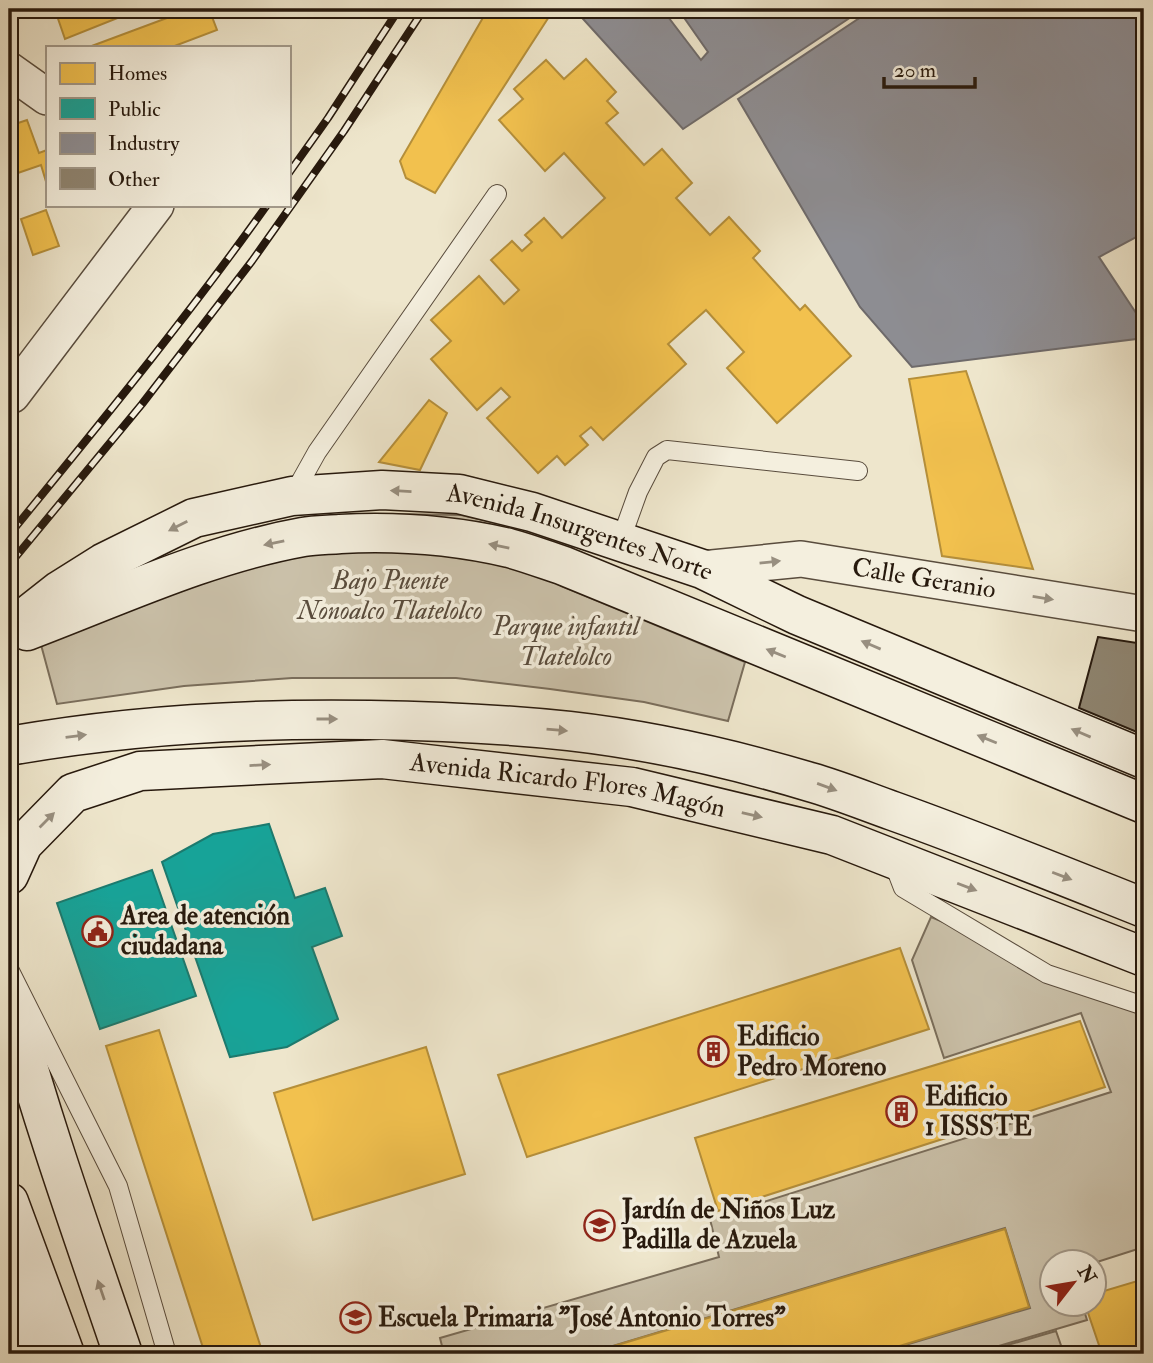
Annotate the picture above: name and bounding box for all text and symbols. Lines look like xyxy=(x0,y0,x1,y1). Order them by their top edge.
legend xyxy=(46,46,290,206)
scale bar xyxy=(884,46,974,90)
text: 20 m xyxy=(894,57,936,84)
text: Homes xyxy=(108,60,167,87)
text: Public xyxy=(108,96,161,123)
text: Industry xyxy=(108,130,180,157)
text: Other xyxy=(108,166,160,193)
street label: Avenida Insurgentes Norte xyxy=(444,477,719,588)
one-way arrow xyxy=(389,485,411,496)
one-way arrow xyxy=(168,521,188,532)
one-way arrow xyxy=(263,538,285,549)
one-way arrow xyxy=(488,541,510,552)
street label: Calle Geranio xyxy=(850,551,998,606)
one-way arrow xyxy=(759,557,781,568)
park label: Bajo Puente Nonoalco Tlatelolco xyxy=(296,565,482,627)
one-way arrow xyxy=(1033,593,1055,604)
park label: Parque infantil Tlatelolco xyxy=(492,611,641,673)
one-way arrow xyxy=(860,640,881,651)
one-way arrow xyxy=(766,647,787,658)
one-way arrow xyxy=(317,713,339,725)
one-way arrow xyxy=(546,725,568,736)
one-way arrow xyxy=(1071,727,1092,738)
one-way arrow xyxy=(65,730,87,741)
one-way arrow xyxy=(977,733,997,745)
street label: Avenida Ricardo Flores Magón xyxy=(407,746,729,825)
one-way arrow xyxy=(249,760,271,771)
one-way arrow xyxy=(816,782,837,793)
one-way arrow xyxy=(741,810,763,821)
one-way arrow xyxy=(39,812,55,828)
one-way arrow xyxy=(1052,870,1073,881)
one-way arrow xyxy=(956,882,977,893)
place label: Area de atención ciudadana xyxy=(120,900,290,962)
public building icon: Area de atención ciudadana xyxy=(81,914,115,948)
place label: Edificio Pedro Moreno xyxy=(737,1021,887,1083)
building icon: Edificio Pedro Moreno xyxy=(697,1035,731,1069)
place label: Edificio 1 ISSSTE xyxy=(925,1081,1032,1143)
building icon: Edificio 1 ISSSTE xyxy=(885,1095,919,1129)
place label: Jardín de Niños Luz Padilla de Azuela xyxy=(620,1194,835,1256)
school or university icon: Jardín de Niños Luz Padilla de Azuela xyxy=(582,1208,616,1242)
north arrow xyxy=(1038,1248,1108,1318)
text: N xyxy=(1072,1260,1102,1289)
one-way arrow xyxy=(95,1279,106,1300)
school or university icon: Escuela Primaria "José Antonio Torres" xyxy=(338,1301,372,1335)
place label: Escuela Primaria "José Antonio Torres" xyxy=(378,1302,786,1334)

